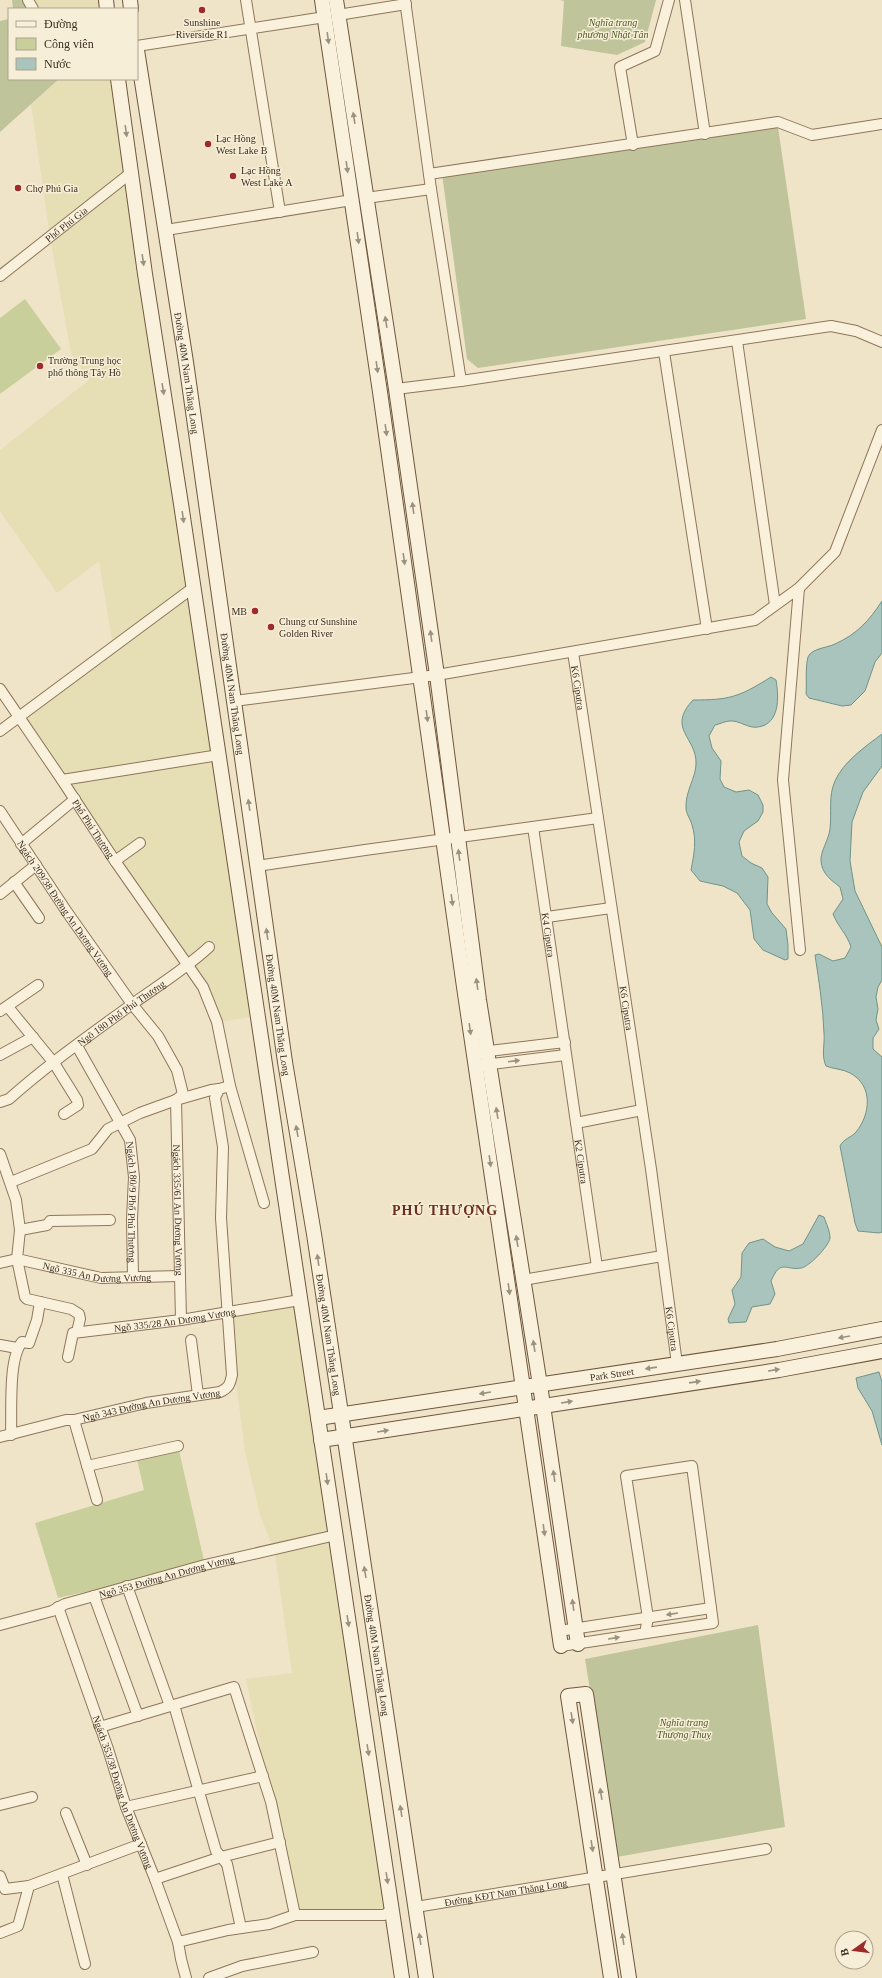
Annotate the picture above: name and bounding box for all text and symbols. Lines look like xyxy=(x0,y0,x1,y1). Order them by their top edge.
marker: Sunshine Riverside R1 xyxy=(197,5,207,15)
legend xyxy=(8,8,138,80)
text: Đường xyxy=(44,17,78,31)
place label: Sunshine Riverside R1 xyxy=(176,17,228,40)
park label: Nghĩa trang phường Nhật Tân xyxy=(577,17,648,40)
one-way arrow xyxy=(325,32,331,45)
text: Công viên xyxy=(44,37,94,51)
text: Nước xyxy=(44,57,71,71)
one-way arrow xyxy=(351,112,357,124)
one-way arrow xyxy=(123,125,129,137)
place label: Lạc Hồng West Lake B xyxy=(216,133,268,156)
marker: Lạc Hồng West Lake B xyxy=(203,139,213,149)
one-way arrow xyxy=(344,161,350,173)
place label: Lạc Hồng West Lake A xyxy=(241,165,293,188)
marker: Lạc Hồng West Lake A xyxy=(228,171,238,181)
marker: Chợ Phú Gia xyxy=(13,183,23,193)
place label: Chợ Phú Gia xyxy=(26,183,79,194)
street label: Phố Phú Gia xyxy=(43,204,90,244)
one-way arrow xyxy=(355,232,361,244)
one-way arrow xyxy=(140,254,146,266)
street label: Đường 40M Nam Thăng Long xyxy=(172,312,201,435)
one-way arrow xyxy=(382,316,388,328)
place label: Trường Trung học phổ thông Tây Hồ xyxy=(48,355,122,378)
marker: Trường Trung học phổ thông Tây Hồ xyxy=(35,361,45,371)
one-way arrow xyxy=(374,361,380,373)
one-way arrow xyxy=(160,383,166,395)
one-way arrow xyxy=(383,424,389,436)
one-way arrow xyxy=(410,502,416,514)
one-way arrow xyxy=(180,511,186,523)
one-way arrow xyxy=(401,553,407,565)
place label: MB xyxy=(231,606,247,617)
marker: MB xyxy=(250,606,260,616)
place label: Chung cư Sunshine Golden River xyxy=(279,616,358,639)
marker: Chung cư Sunshine Golden River xyxy=(266,622,276,632)
one-way arrow xyxy=(428,630,434,642)
street label: Đường 40M Nam Thăng Long xyxy=(218,632,246,756)
street label: K6 Ciputra xyxy=(569,665,587,711)
one-way arrow xyxy=(423,710,430,722)
street label: Phố Phú Thượng xyxy=(70,797,116,860)
one-way arrow xyxy=(246,799,252,811)
street label: Ngách 209/38 Đường An Dương Vương xyxy=(15,838,115,978)
one-way arrow xyxy=(456,849,462,861)
one-way arrow xyxy=(449,894,455,906)
street label: K4 Ciputra xyxy=(540,912,557,958)
one-way arrow xyxy=(264,928,270,940)
street label: Đường 40M Nam Thăng Long xyxy=(264,953,292,1076)
street label: Ngõ 180 Phố Phú Thượng xyxy=(76,978,167,1048)
one-way arrow xyxy=(474,978,480,990)
street label: K6 Ciputra xyxy=(617,985,635,1032)
one-way arrow xyxy=(467,1022,473,1035)
one-way arrow xyxy=(508,1058,520,1065)
one-way arrow xyxy=(494,1106,500,1119)
one-way arrow xyxy=(294,1125,300,1138)
street label: K2 Ciputra xyxy=(572,1139,590,1185)
street label: Ngách 180/9 Phố Phú Thượng xyxy=(124,1141,139,1263)
street label: Ngách 335/61 An Dương Vương xyxy=(171,1144,185,1276)
one-way arrow xyxy=(487,1155,493,1167)
district label: PHÚ THƯỢNG xyxy=(392,1202,498,1218)
one-way arrow xyxy=(514,1235,520,1247)
one-way arrow xyxy=(315,1254,321,1266)
street label: Ngõ 335 An Dương Vương xyxy=(42,1260,151,1284)
street label: Đường 40M Nam Thăng Long xyxy=(314,1273,343,1396)
one-way arrow xyxy=(506,1283,512,1295)
street label: Ngõ 335/28 An Dương Vương xyxy=(113,1306,236,1334)
street label: K6 Ciputra xyxy=(663,1306,680,1352)
one-way arrow xyxy=(838,1334,850,1340)
one-way arrow xyxy=(531,1340,537,1352)
one-way arrow xyxy=(645,1365,657,1371)
street label: Park Street xyxy=(589,1366,635,1383)
one-way arrow xyxy=(768,1367,780,1373)
one-way arrow xyxy=(689,1379,701,1385)
street label: Ngõ 343 Đường An Dương Vương xyxy=(81,1387,221,1424)
one-way arrow xyxy=(479,1390,491,1396)
one-way arrow xyxy=(560,1398,573,1404)
one-way arrow xyxy=(377,1428,389,1434)
one-way arrow xyxy=(551,1470,557,1482)
one-way arrow xyxy=(324,1473,330,1485)
one-way arrow xyxy=(541,1524,547,1536)
street label: Ngõ 353 Đường An Dương Vương xyxy=(98,1553,236,1600)
one-way arrow xyxy=(362,1565,368,1578)
street label: Đường 40M Nam Thăng Long xyxy=(362,1594,391,1717)
one-way arrow xyxy=(570,1599,576,1611)
one-way arrow xyxy=(666,1611,678,1617)
one-way arrow xyxy=(345,1615,351,1627)
one-way arrow xyxy=(607,1635,620,1641)
one-way arrow xyxy=(569,1711,575,1724)
street label: Ngách 353/38 Đường An Dương Vương xyxy=(91,1714,155,1870)
park label: Nghĩa trang Thượng Thuỵ xyxy=(657,1717,711,1740)
one-way arrow xyxy=(365,1744,371,1756)
one-way arrow xyxy=(598,1788,604,1800)
one-way arrow xyxy=(398,1805,404,1817)
one-way arrow xyxy=(589,1840,595,1852)
one-way arrow xyxy=(384,1872,390,1884)
street label: Đường KĐT Nam Thăng Long xyxy=(444,1877,568,1908)
north arrow xyxy=(834,1930,874,1970)
one-way arrow xyxy=(417,1933,423,1945)
one-way arrow xyxy=(620,1933,626,1945)
text: B xyxy=(837,1947,851,1957)

